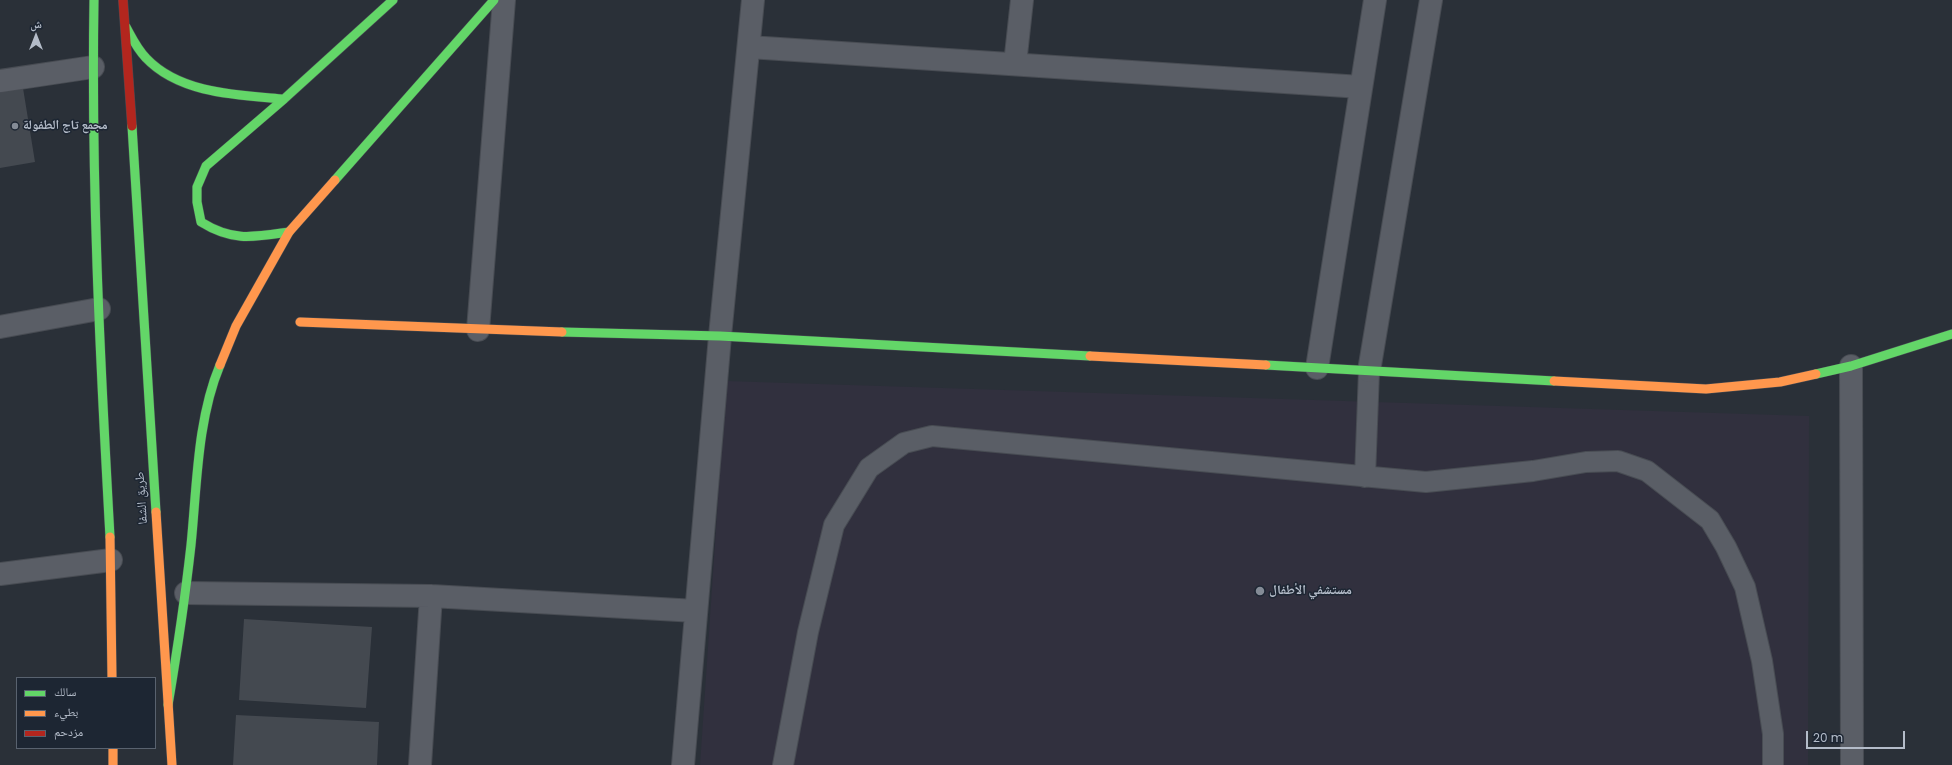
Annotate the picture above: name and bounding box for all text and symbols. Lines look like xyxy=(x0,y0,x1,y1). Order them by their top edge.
north arrow xyxy=(16,16,56,56)
text: ش xyxy=(30,16,42,32)
place label: مجمع تاج الطفولة xyxy=(23,118,108,134)
marker: مجمع تاج الطفولة xyxy=(10,121,20,131)
street label: طريق الشفا xyxy=(132,471,152,525)
place label: مستشفي الأطفال xyxy=(1269,583,1352,599)
marker: مستشفي الأطفال xyxy=(1254,585,1266,597)
legend xyxy=(16,677,156,749)
text: سالك xyxy=(54,683,76,700)
text: بطيء xyxy=(54,703,78,720)
text: مزدحم xyxy=(54,723,83,740)
scale bar xyxy=(1808,723,1907,749)
text: 20 m xyxy=(1813,729,1843,746)

